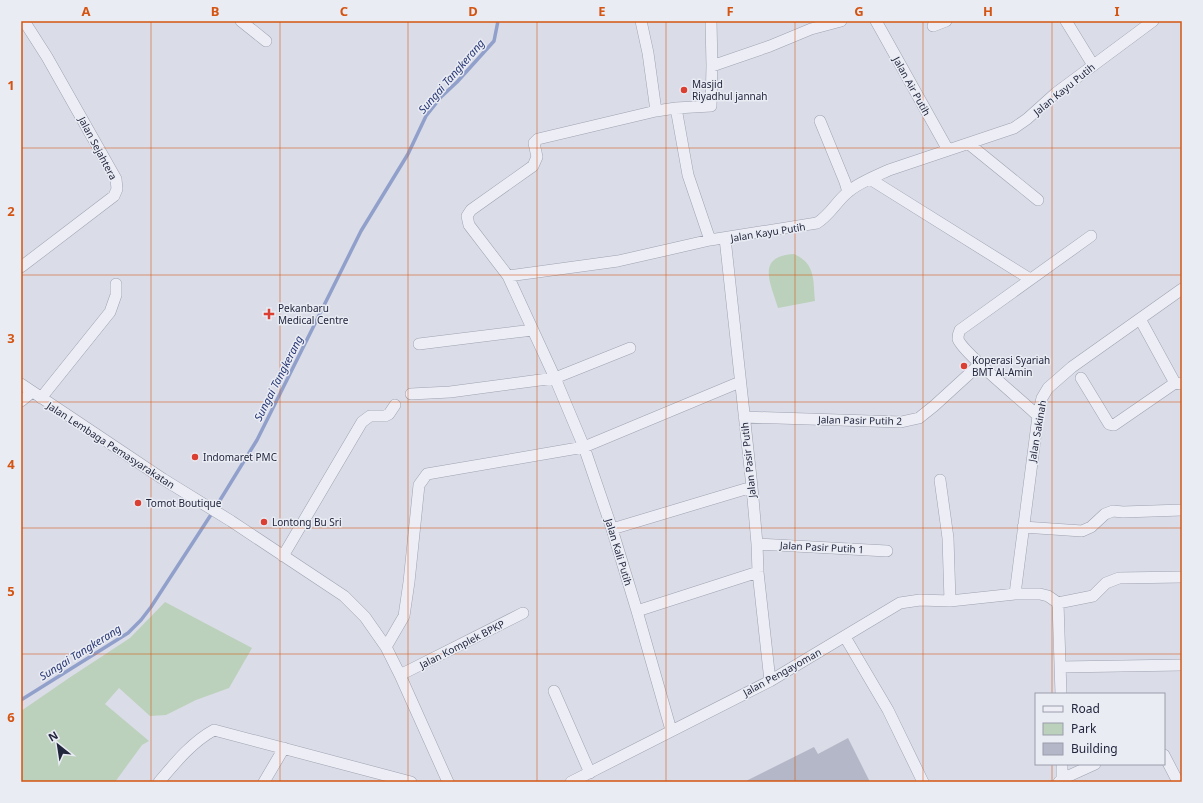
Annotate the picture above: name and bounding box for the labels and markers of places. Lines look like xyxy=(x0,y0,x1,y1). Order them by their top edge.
place label: Masjid Riyadhul jannah xyxy=(692,77,768,103)
marker: Masjid Riyadhul jannah xyxy=(679,85,689,95)
place label: Pekanbaru Medical Centre xyxy=(278,301,349,327)
marker: Pekanbaru Medical Centre xyxy=(263,308,275,320)
place label: Koperasi Syariah BMT Al-Amin xyxy=(972,353,1050,379)
marker: Koperasi Syariah BMT Al-Amin xyxy=(959,361,969,371)
place label: Indomaret PMC xyxy=(203,450,278,464)
marker: Indomaret PMC xyxy=(190,452,200,462)
place label: Tomot Boutique xyxy=(146,496,222,510)
marker: Tomot Boutique xyxy=(133,498,143,508)
place label: Lontong Bu Sri xyxy=(272,515,342,529)
marker: Lontong Bu Sri xyxy=(259,517,269,527)

